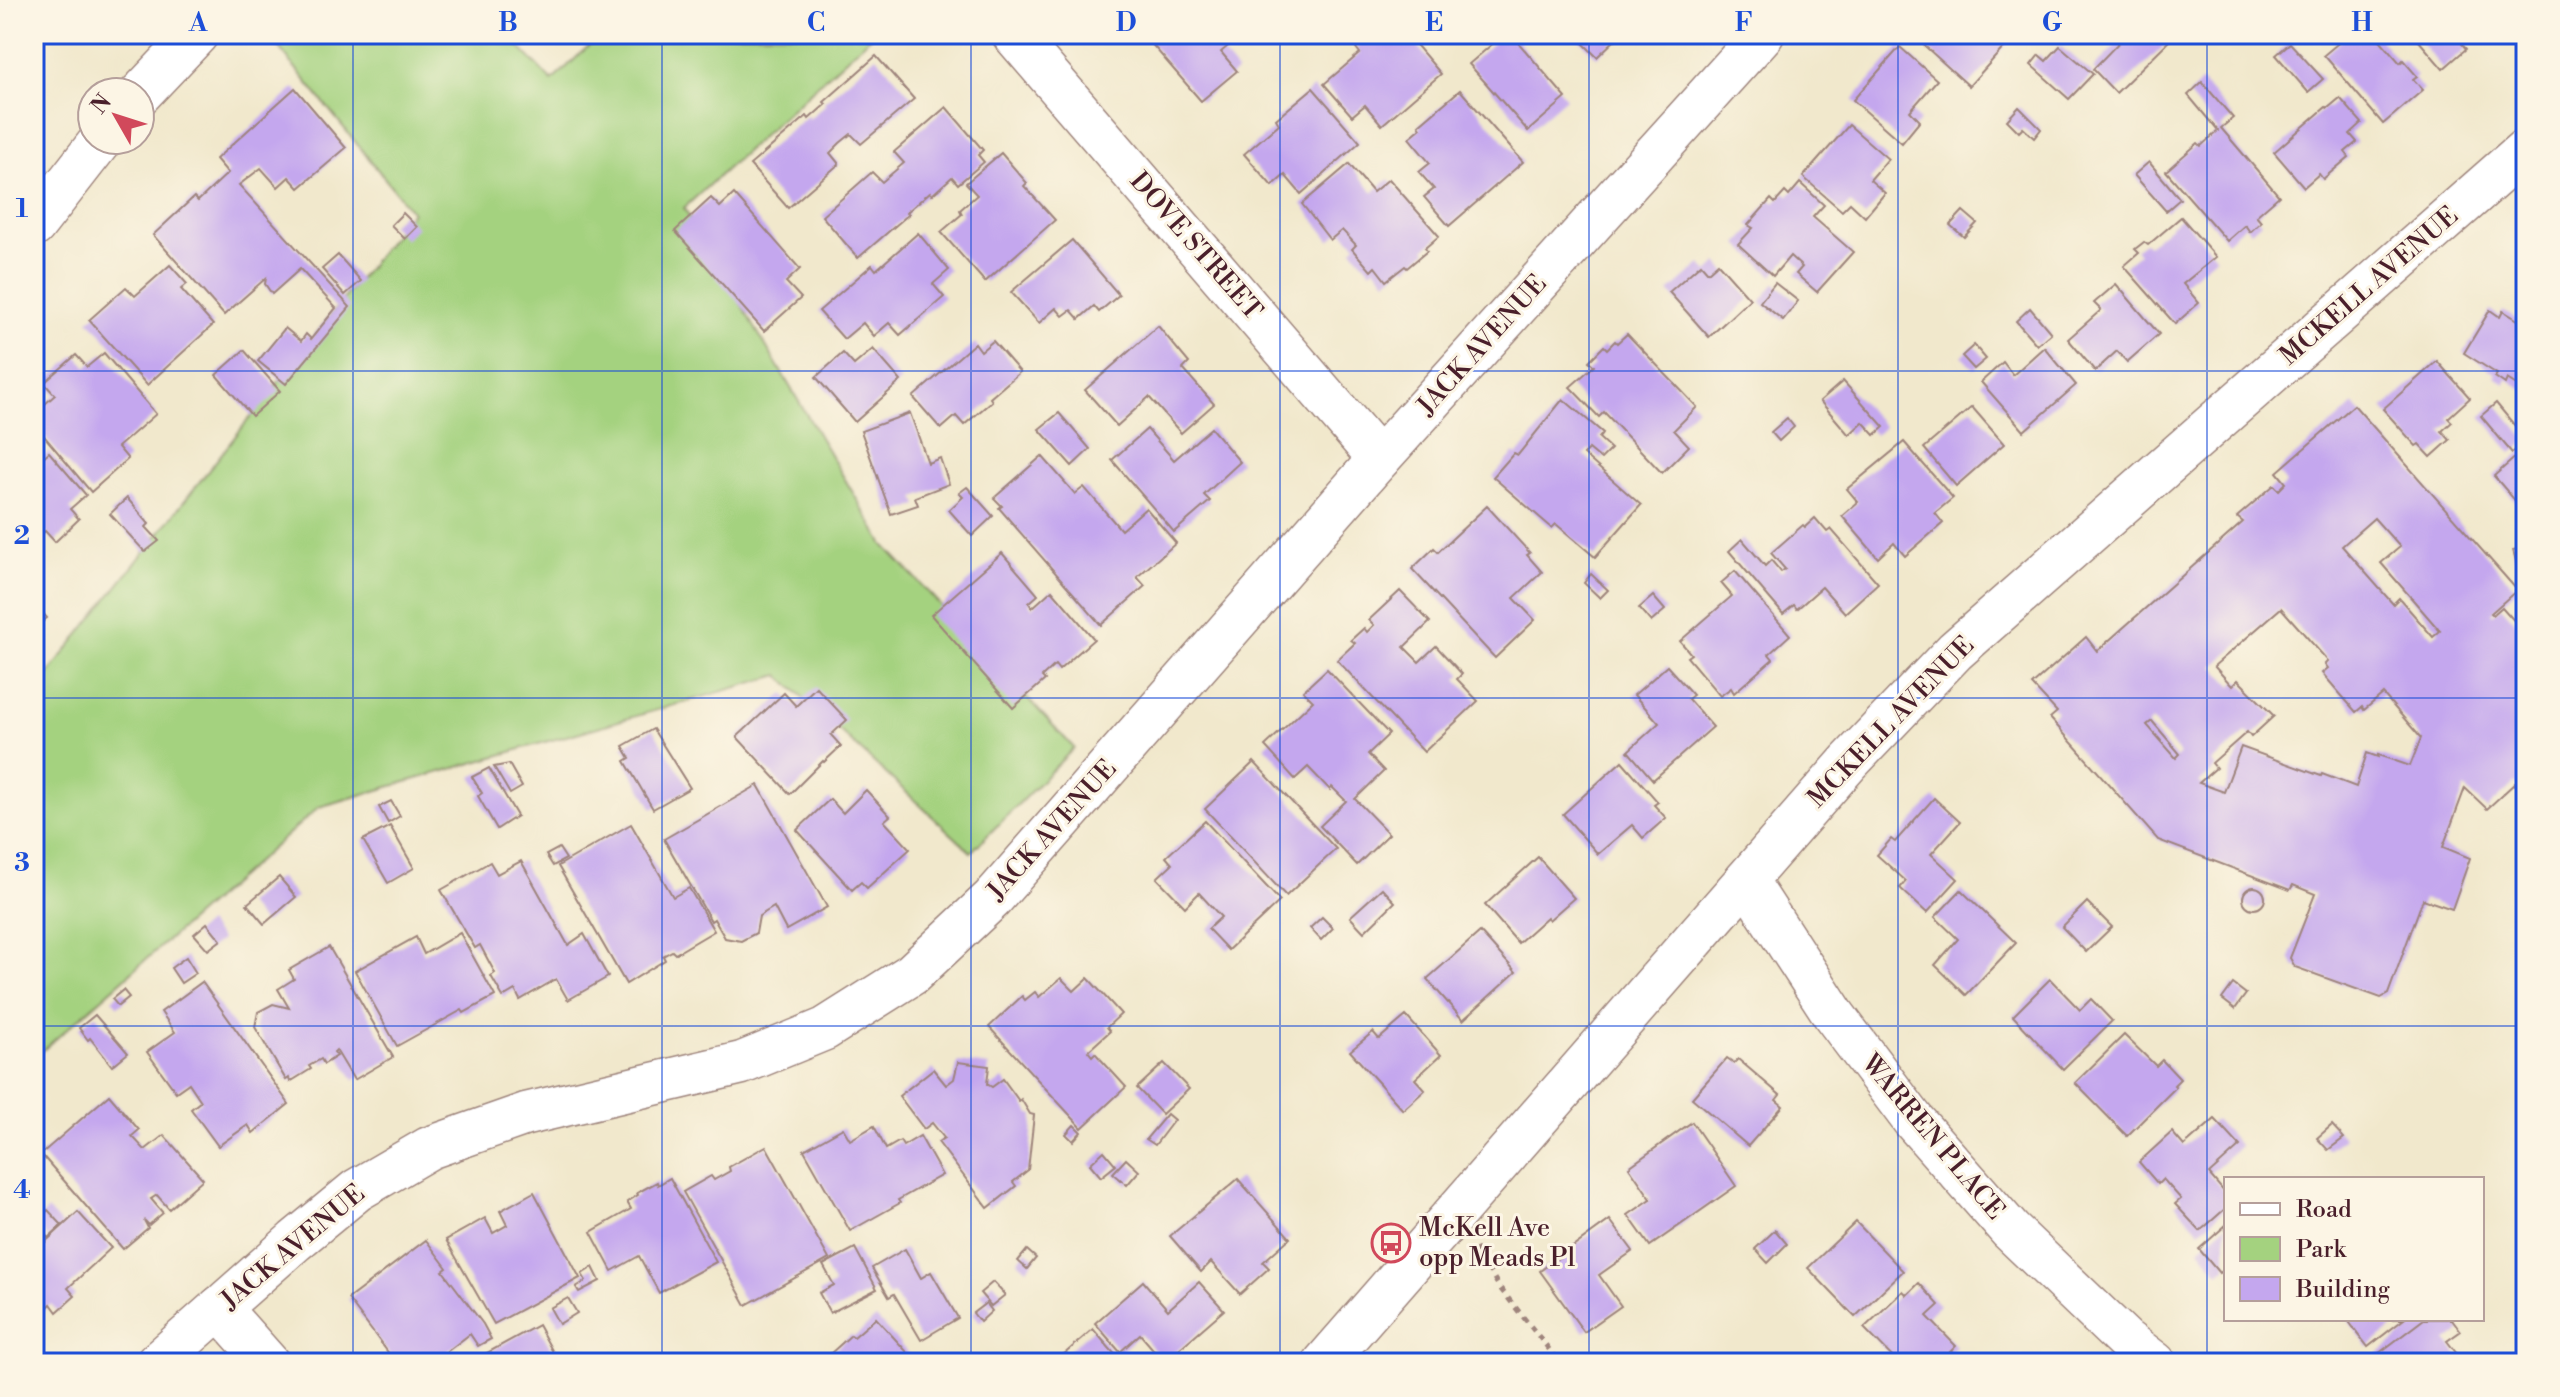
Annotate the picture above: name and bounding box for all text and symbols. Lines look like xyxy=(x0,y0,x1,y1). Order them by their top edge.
text: A xyxy=(188,7,208,39)
text: B xyxy=(498,7,518,39)
text: C xyxy=(807,7,825,39)
text: D xyxy=(1116,7,1136,39)
text: E xyxy=(1425,7,1443,39)
text: F xyxy=(1735,7,1753,39)
text: G xyxy=(2042,7,2063,39)
text: H xyxy=(2351,7,2373,39)
north arrow xyxy=(76,76,156,156)
text: N xyxy=(86,89,118,120)
street label: DOVE STREET xyxy=(1123,165,1269,327)
text: 1 xyxy=(16,193,29,225)
street label: MCKELL AVENUE xyxy=(2273,200,2465,372)
street label: JACK AVENUE xyxy=(1410,268,1553,423)
text: 2 xyxy=(14,520,30,552)
street label: MCKELL AVENUE xyxy=(1801,630,1981,814)
street label: JACK AVENUE xyxy=(980,753,1123,908)
text: 3 xyxy=(14,847,30,879)
street label: WARREN PLACE xyxy=(1854,1047,2011,1226)
text: 4 xyxy=(13,1174,31,1206)
legend xyxy=(2224,1177,2484,1321)
street label: JACK AVENUE xyxy=(214,1178,371,1317)
text: Road xyxy=(2296,1195,2352,1225)
place label: McKell Ave opp Meads Pl xyxy=(1419,1212,1576,1274)
bus stop icon: McKell Ave opp Meads Pl xyxy=(1370,1222,1412,1264)
text: Park xyxy=(2296,1235,2347,1265)
text: Building xyxy=(2295,1275,2390,1305)

